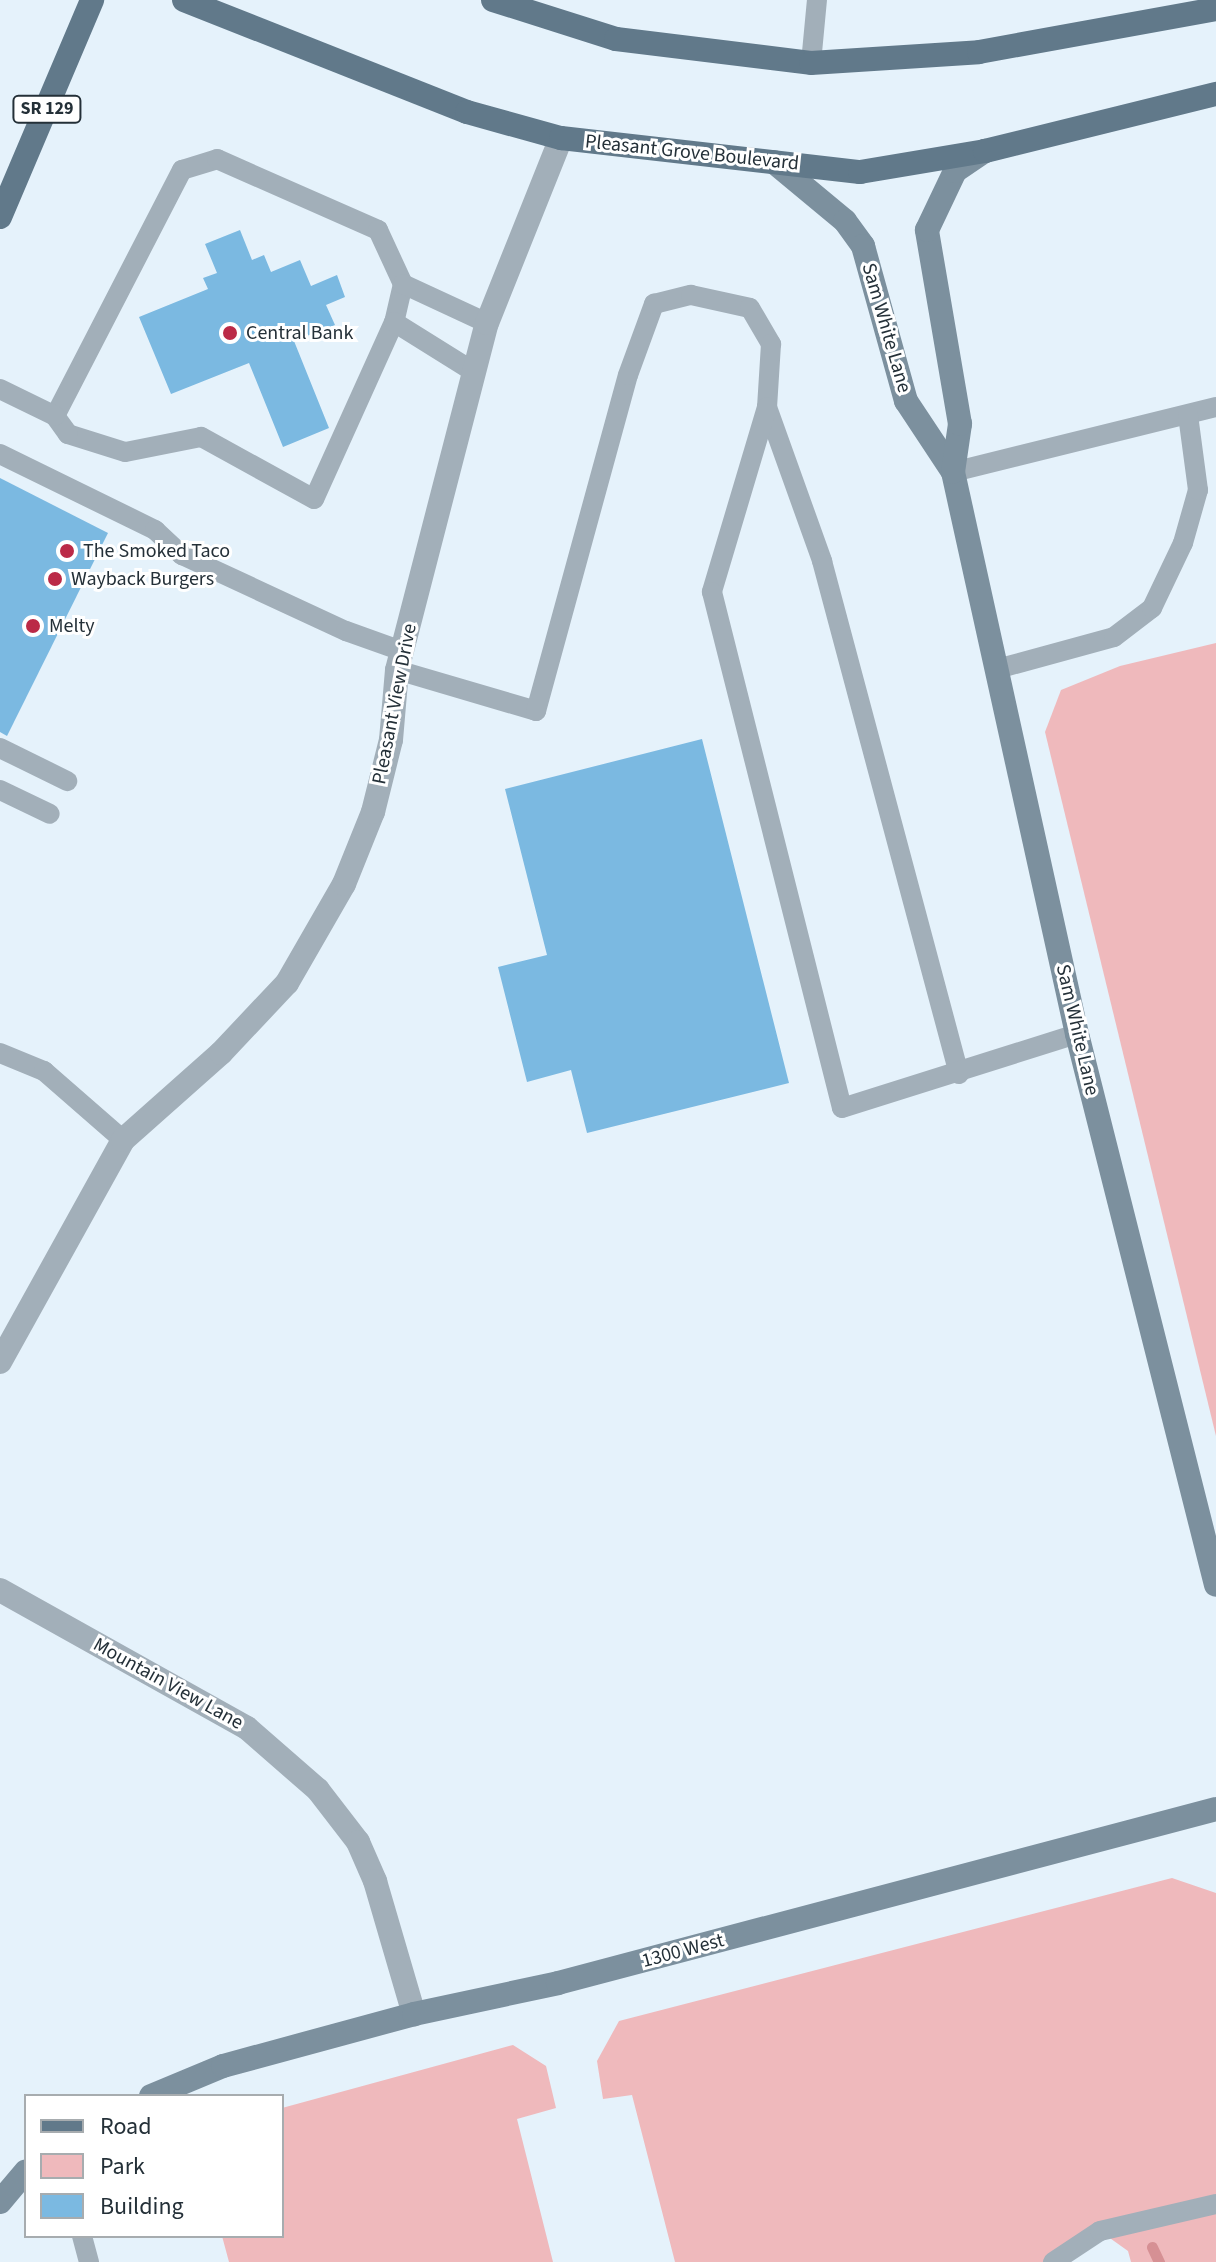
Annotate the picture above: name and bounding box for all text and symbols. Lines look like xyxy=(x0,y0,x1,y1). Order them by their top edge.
road number: SR 129 xyxy=(11,95,83,123)
street label: Pleasant Grove Boulevard xyxy=(584,130,800,176)
street label: Sam White Lane xyxy=(856,260,916,396)
place label: Central Bank xyxy=(246,321,353,345)
marker: Central Bank xyxy=(221,324,239,342)
place label: The Smoked Taco xyxy=(83,539,230,563)
marker: The Smoked Taco xyxy=(58,542,76,560)
place label: Wayback Burgers xyxy=(71,567,214,591)
marker: Wayback Burgers xyxy=(46,570,64,588)
place label: Melty xyxy=(49,614,95,638)
marker: Melty xyxy=(24,617,42,635)
street label: Pleasant View Drive xyxy=(368,622,422,786)
street label: Sam White Lane xyxy=(1050,962,1104,1098)
street label: Mountain View Lane xyxy=(89,1633,247,1735)
street label: 1300 West xyxy=(639,1929,727,1973)
legend xyxy=(24,2094,284,2238)
text: Road xyxy=(100,2109,152,2144)
text: Park xyxy=(100,2149,145,2184)
text: Building xyxy=(100,2189,184,2224)

